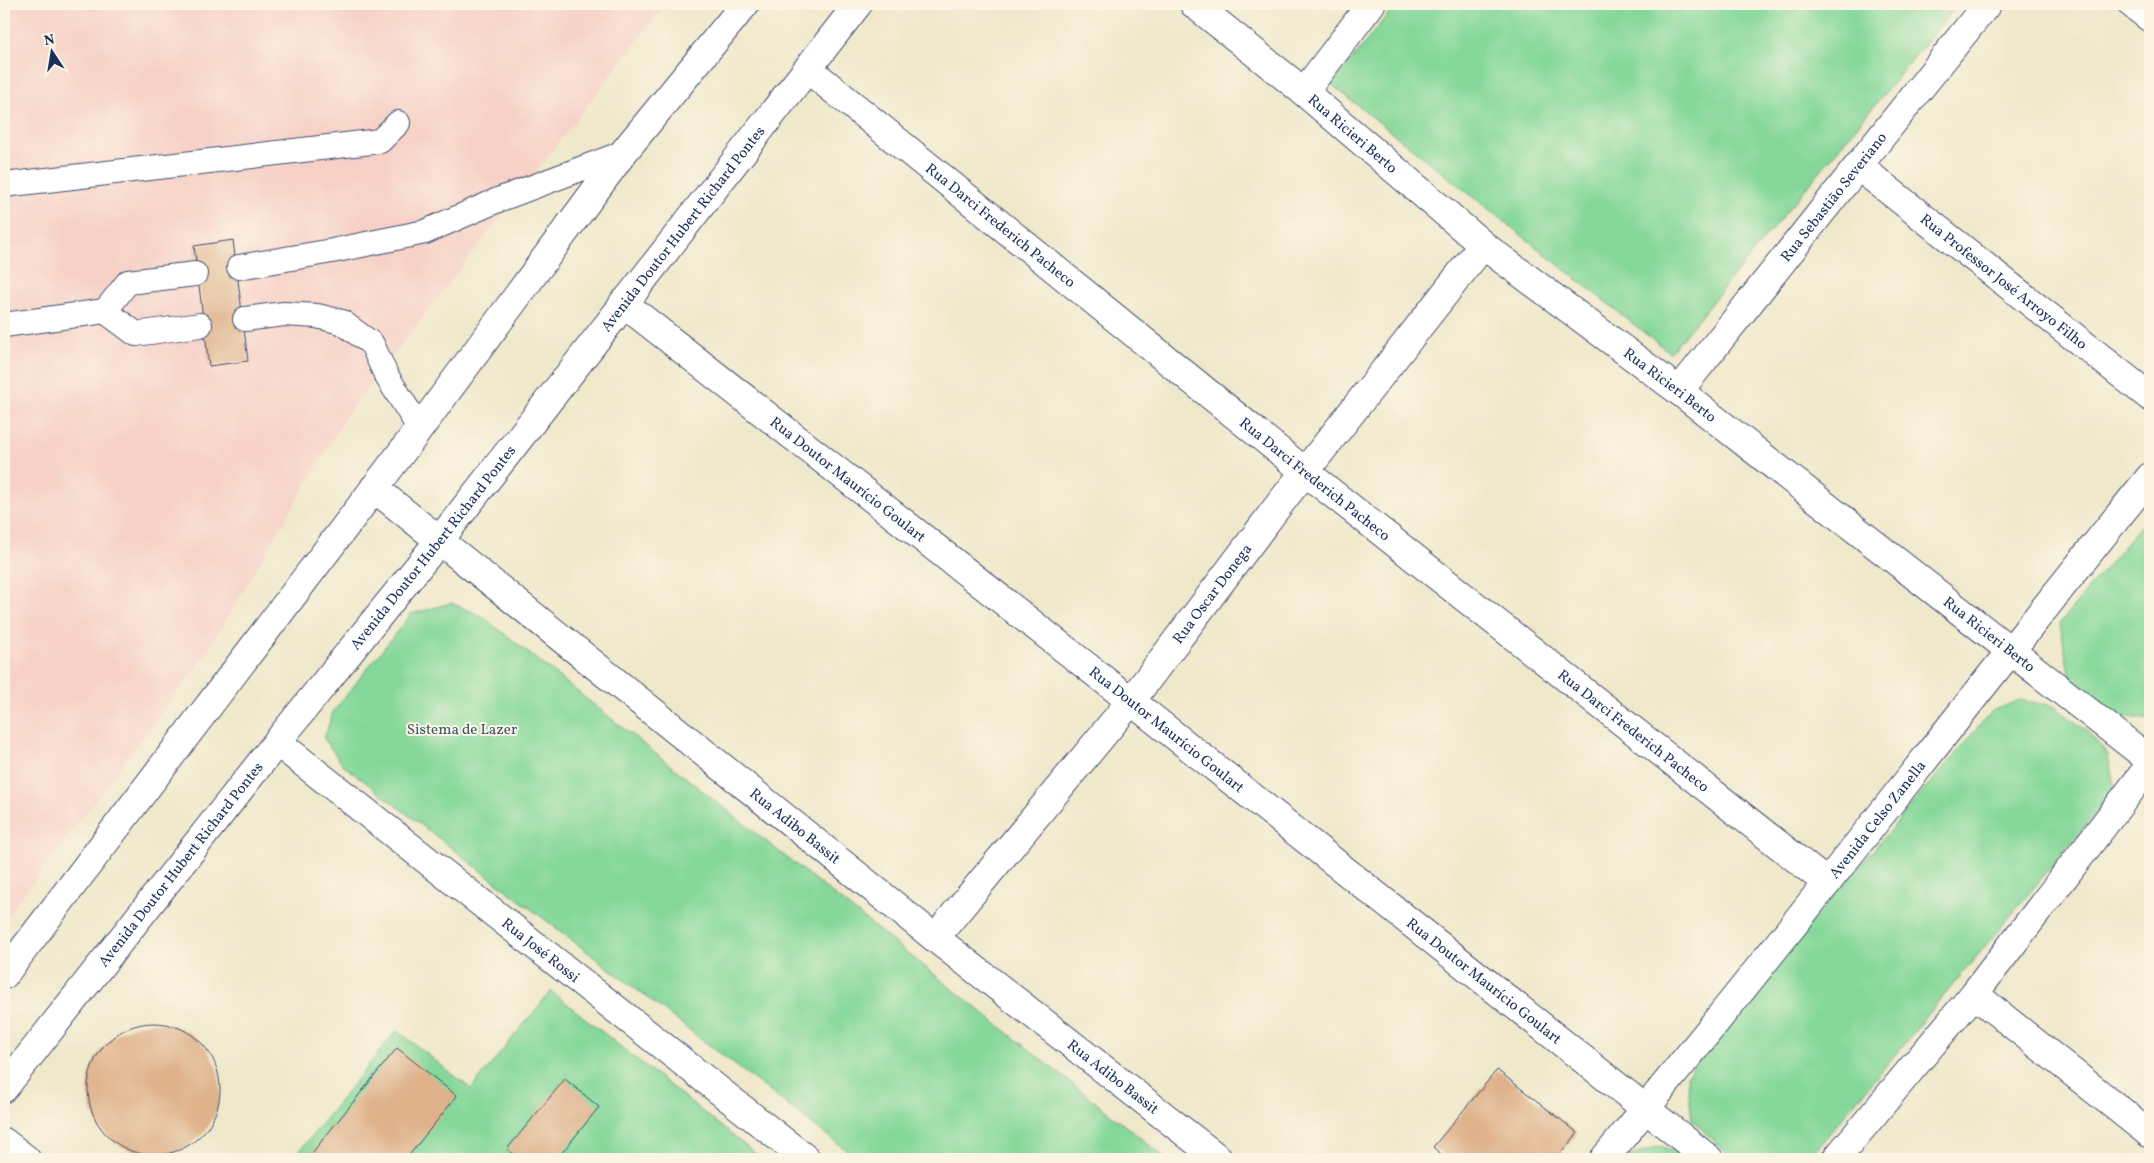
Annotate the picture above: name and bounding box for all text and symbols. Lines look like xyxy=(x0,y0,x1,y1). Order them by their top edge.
north arrow xyxy=(28,28,78,78)
text: N xyxy=(43,30,57,51)
street label: Rua Ricieri Berto xyxy=(1302,90,1401,179)
street label: Avenida Doutor Hubert Richard Pontes xyxy=(597,122,771,337)
street label: Rua Sebastião Severiano xyxy=(1776,129,1893,267)
street label: Rua Darci Frederich Pacheco xyxy=(920,159,1079,294)
street label: Rua Professor José Arroyo Filho xyxy=(1915,210,2091,355)
street label: Rua Ricieri Berto xyxy=(1618,344,1720,428)
street label: Rua Doutor Maurício Goulart xyxy=(765,413,930,548)
street label: Rua Darci Frederich Pacheco xyxy=(1234,413,1394,547)
street label: Avenida Doutor Hubert Richard Pontes xyxy=(346,442,522,655)
street label: Rua Oscar Donega xyxy=(1169,540,1258,649)
street label: Rua Ricieri Berto xyxy=(1938,592,2039,678)
street label: Rua Doutor Maurício Goulart xyxy=(1084,663,1248,799)
street label: Rua Darci Frederich Pacheco xyxy=(1552,665,1713,798)
park label: Sistema de Lazer xyxy=(407,720,517,741)
street label: Avenida Celso Zanella xyxy=(1825,757,1932,884)
street label: Avenida Doutor Hubert Richard Pontes xyxy=(94,758,269,972)
street label: Rua Adibo Bassit xyxy=(744,784,844,870)
street label: Rua José Rossi xyxy=(497,914,583,989)
street label: Rua Doutor Maurício Goulart xyxy=(1401,914,1565,1050)
street label: Rua Adibo Bassit xyxy=(1062,1035,1163,1120)

